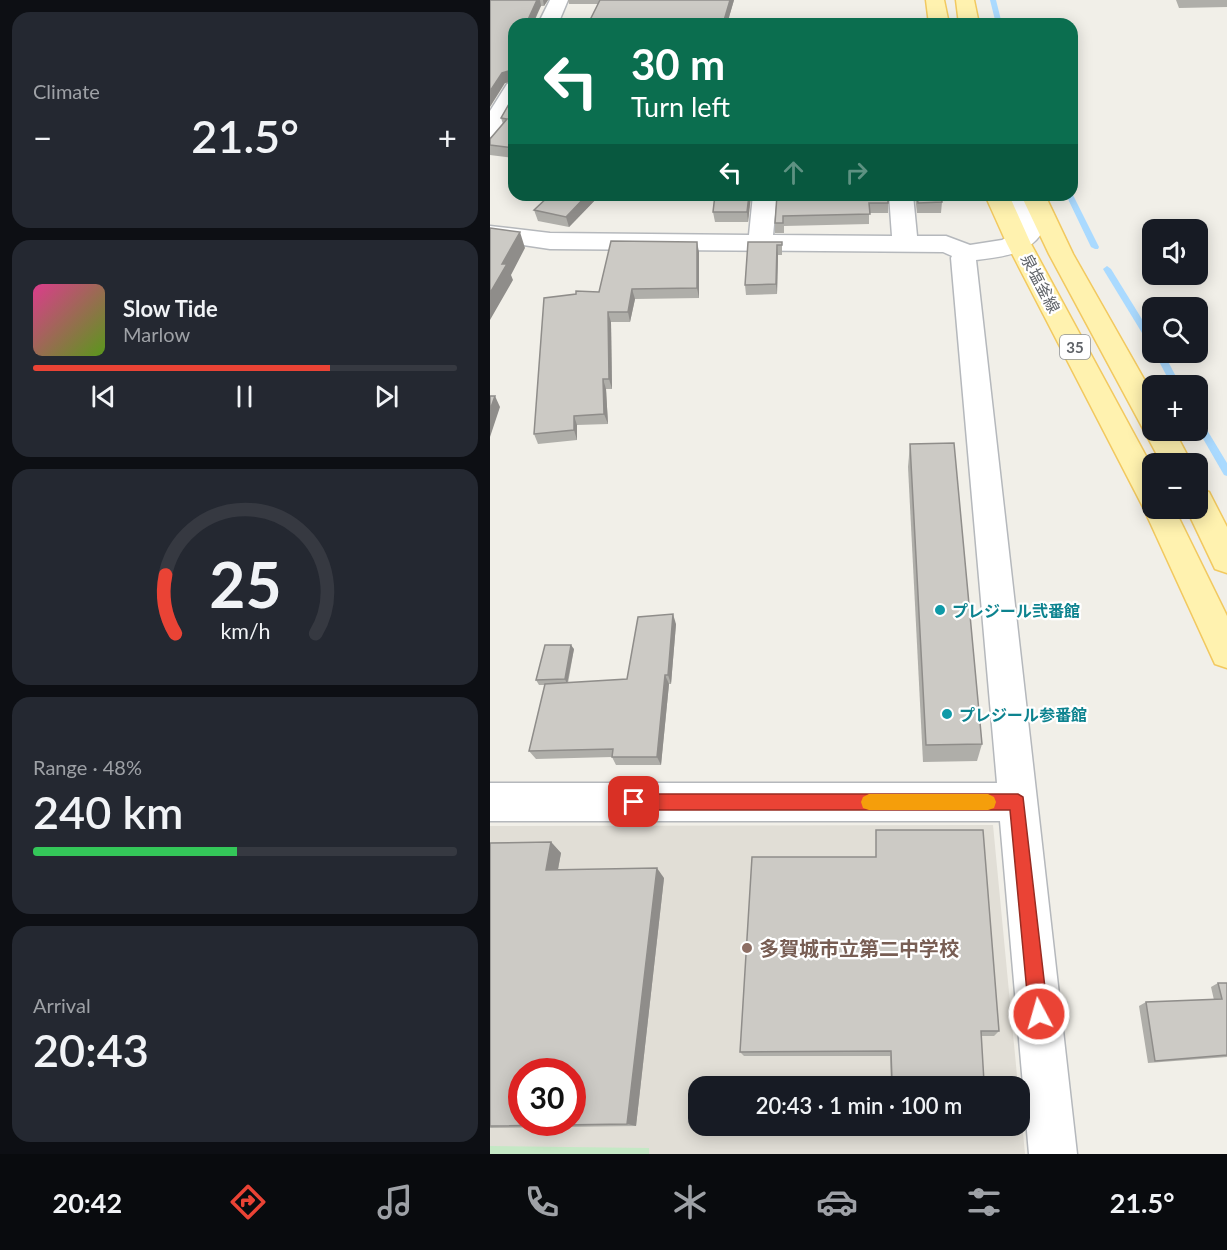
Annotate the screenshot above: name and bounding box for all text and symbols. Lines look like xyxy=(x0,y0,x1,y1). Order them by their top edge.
text: 30 m xyxy=(631,39,725,89)
icon: left xyxy=(532,42,610,120)
text: Climate xyxy=(33,79,100,103)
text: Turn left xyxy=(631,90,730,123)
text: 21.5° xyxy=(191,109,299,163)
text: − xyxy=(33,117,52,157)
text: + xyxy=(438,117,457,157)
icon: left xyxy=(714,156,747,189)
icon: ahead xyxy=(777,156,810,189)
icon: right xyxy=(840,156,873,189)
map controls xyxy=(1142,219,1208,519)
button: sound xyxy=(1142,219,1208,285)
street label: 泉塩釜線 xyxy=(1018,250,1064,316)
text: Slow Tide xyxy=(123,295,218,322)
button: search xyxy=(1142,297,1208,363)
text: Marlow xyxy=(123,322,190,346)
road number: 35 xyxy=(1060,335,1090,359)
button: + xyxy=(1142,375,1208,441)
icon: previous xyxy=(87,380,120,413)
icon: pause xyxy=(228,380,261,413)
icon: next xyxy=(370,380,403,413)
button: − xyxy=(1142,453,1208,519)
text: 25 xyxy=(209,546,281,621)
place label: プレジール弐番館 xyxy=(952,601,1080,620)
marker: プレジール弐番館 xyxy=(933,603,947,617)
text: km/h xyxy=(220,618,270,644)
place label: プレジール参番館 xyxy=(959,705,1087,724)
marker: プレジール参番館 xyxy=(940,707,954,721)
text: Range · 48% xyxy=(33,755,142,779)
pin xyxy=(608,776,659,827)
text: 240 km xyxy=(33,785,183,839)
icon: arrive xyxy=(617,785,650,818)
place label: 多賀城市立第二中学校 xyxy=(759,936,959,960)
marker: 多賀城市立第二中学校 xyxy=(740,941,754,955)
position arrow xyxy=(1007,982,1071,1046)
text: Arrival xyxy=(33,993,91,1017)
text: 20:43 xyxy=(33,1023,149,1077)
speed limit sign: 30 xyxy=(508,1058,586,1136)
text: 20:43 · 1 min · 100 m xyxy=(756,1092,962,1119)
icon: directions xyxy=(227,1181,269,1223)
icon: music xyxy=(374,1181,416,1223)
icon: phone xyxy=(521,1181,563,1223)
icon: climate xyxy=(669,1181,711,1223)
icon: car xyxy=(816,1181,858,1223)
icon: filters xyxy=(963,1181,1005,1223)
text: 20:42 xyxy=(53,1186,122,1219)
text: 21.5° xyxy=(1110,1186,1174,1219)

